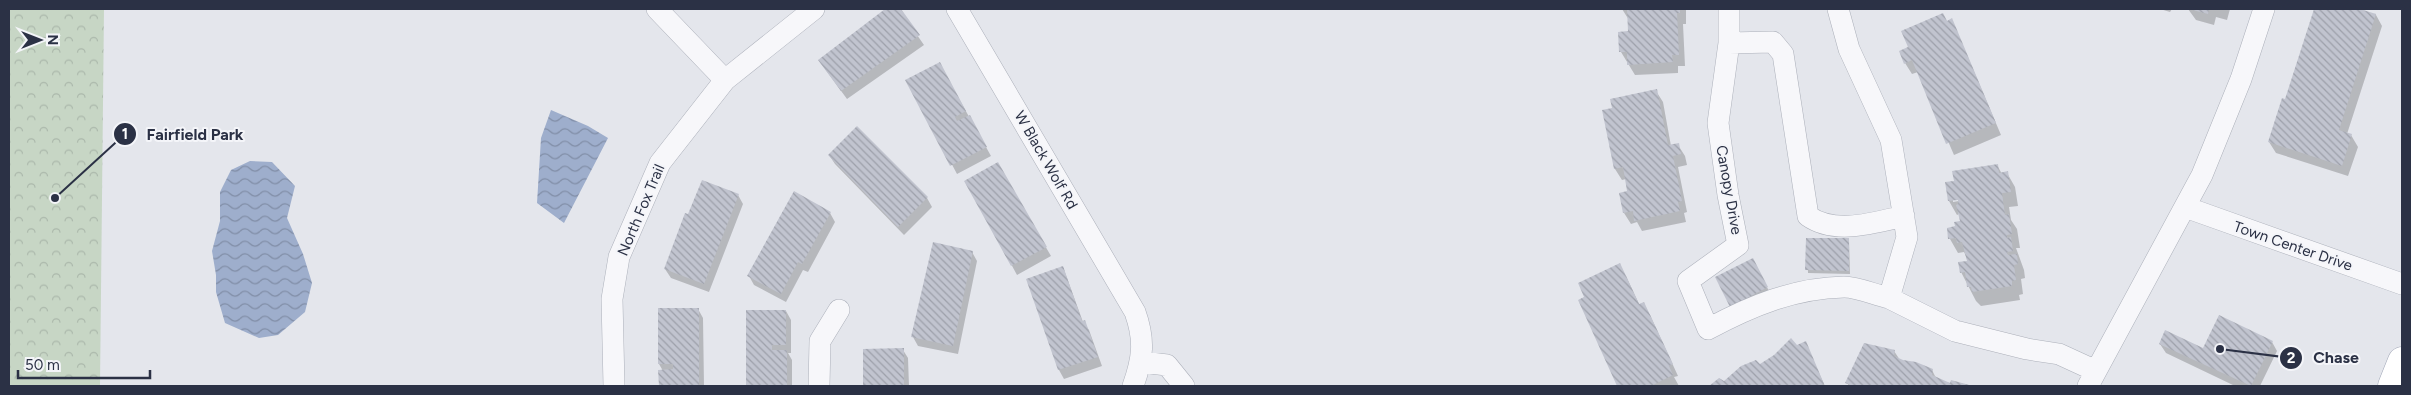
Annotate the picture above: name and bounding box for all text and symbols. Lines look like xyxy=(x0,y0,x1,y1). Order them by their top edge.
north arrow xyxy=(15,15,65,65)
text: N xyxy=(44,35,61,45)
street label: W Black Wolf Rd xyxy=(1011,108,1081,212)
callout: Fairfield Park xyxy=(112,119,254,150)
text: 1 xyxy=(122,125,128,143)
text: Fairfield Park xyxy=(147,125,244,144)
street label: Canopy Drive xyxy=(1712,144,1746,236)
street label: North Fox Trail xyxy=(614,162,668,258)
street label: Town Center Drive xyxy=(2231,217,2355,275)
callout: Chase xyxy=(2279,342,2369,373)
scale bar xyxy=(18,348,150,380)
text: Chase xyxy=(2313,348,2359,367)
text: 2 xyxy=(2287,349,2296,367)
text: 50 m xyxy=(25,356,60,374)

